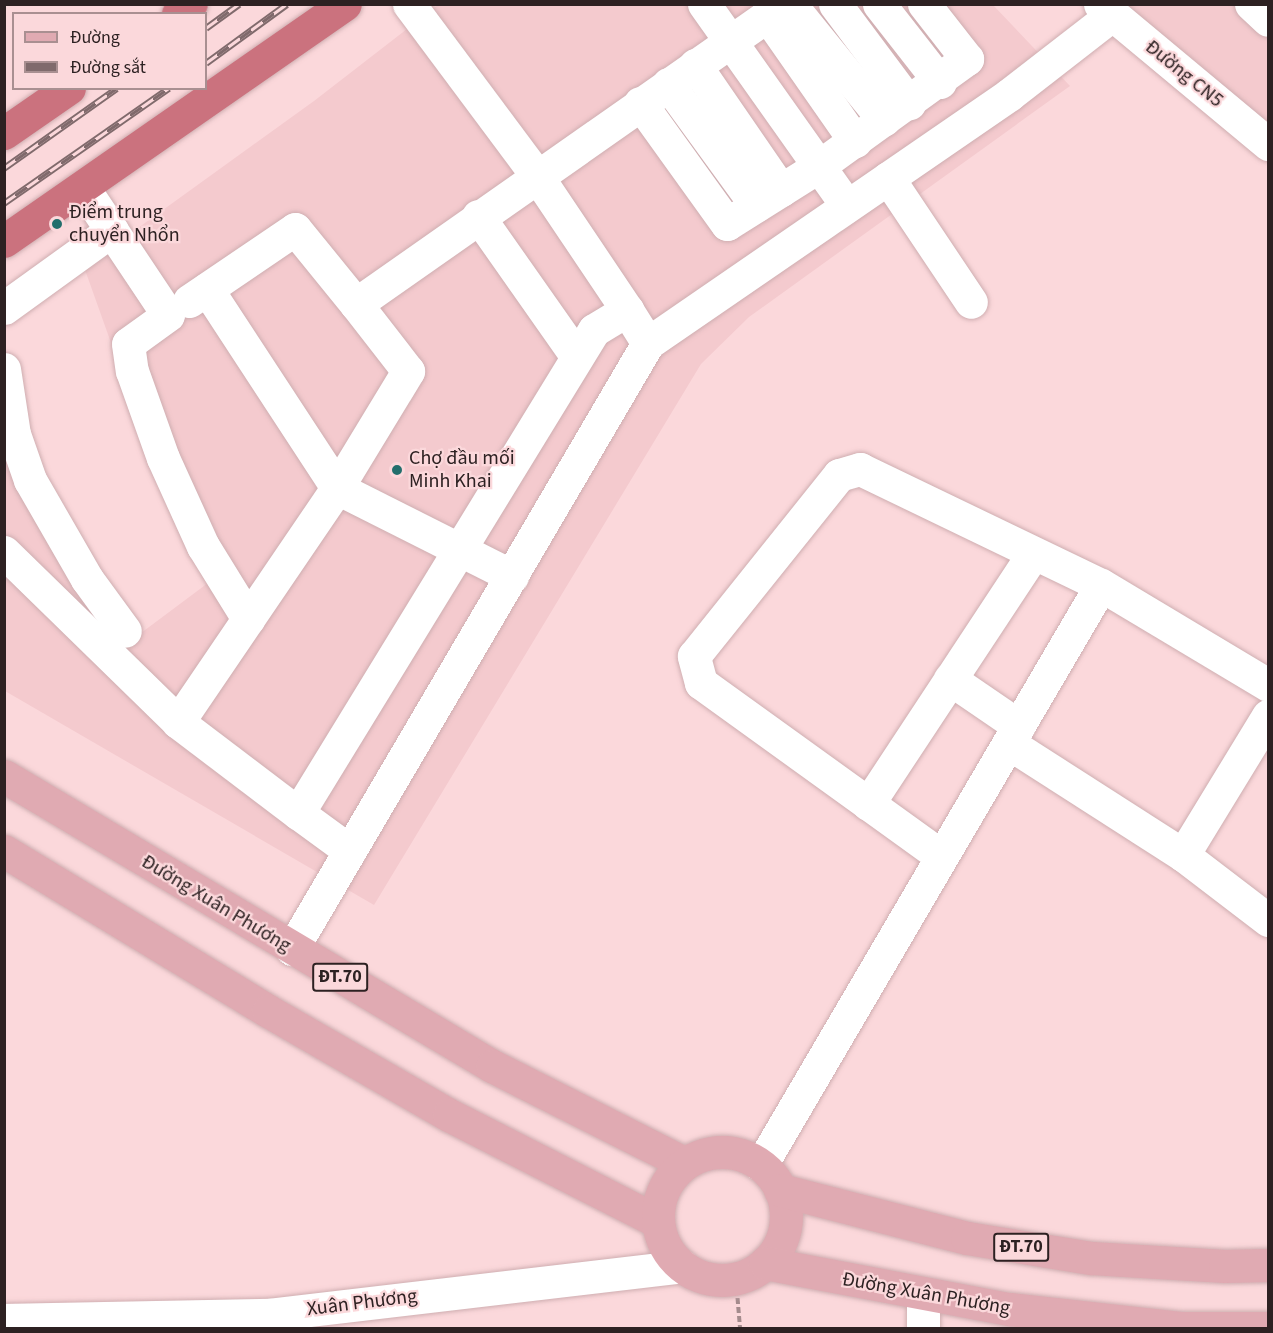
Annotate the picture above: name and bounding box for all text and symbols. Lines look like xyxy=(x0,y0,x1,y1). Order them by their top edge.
legend xyxy=(12,12,207,90)
text: Đường xyxy=(70,25,120,50)
street label: Đường CN5 xyxy=(1140,35,1228,113)
text: Đường sắt xyxy=(70,55,146,80)
place label: Điểm trung chuyển Nhổn xyxy=(69,201,180,248)
marker: Điểm trung chuyển Nhổn xyxy=(50,217,64,231)
place label: Chợ đầu mối Minh Khai xyxy=(409,446,515,493)
marker: Chợ đầu mối Minh Khai xyxy=(390,463,404,477)
street label: Đường Xuân Phương xyxy=(137,850,295,958)
road number: ĐT.70 xyxy=(312,962,368,992)
road number: ĐT.70 xyxy=(992,1232,1050,1262)
street label: Đường Xuân Phương xyxy=(840,1267,1012,1321)
street label: Xuân Phương xyxy=(306,1284,418,1322)

